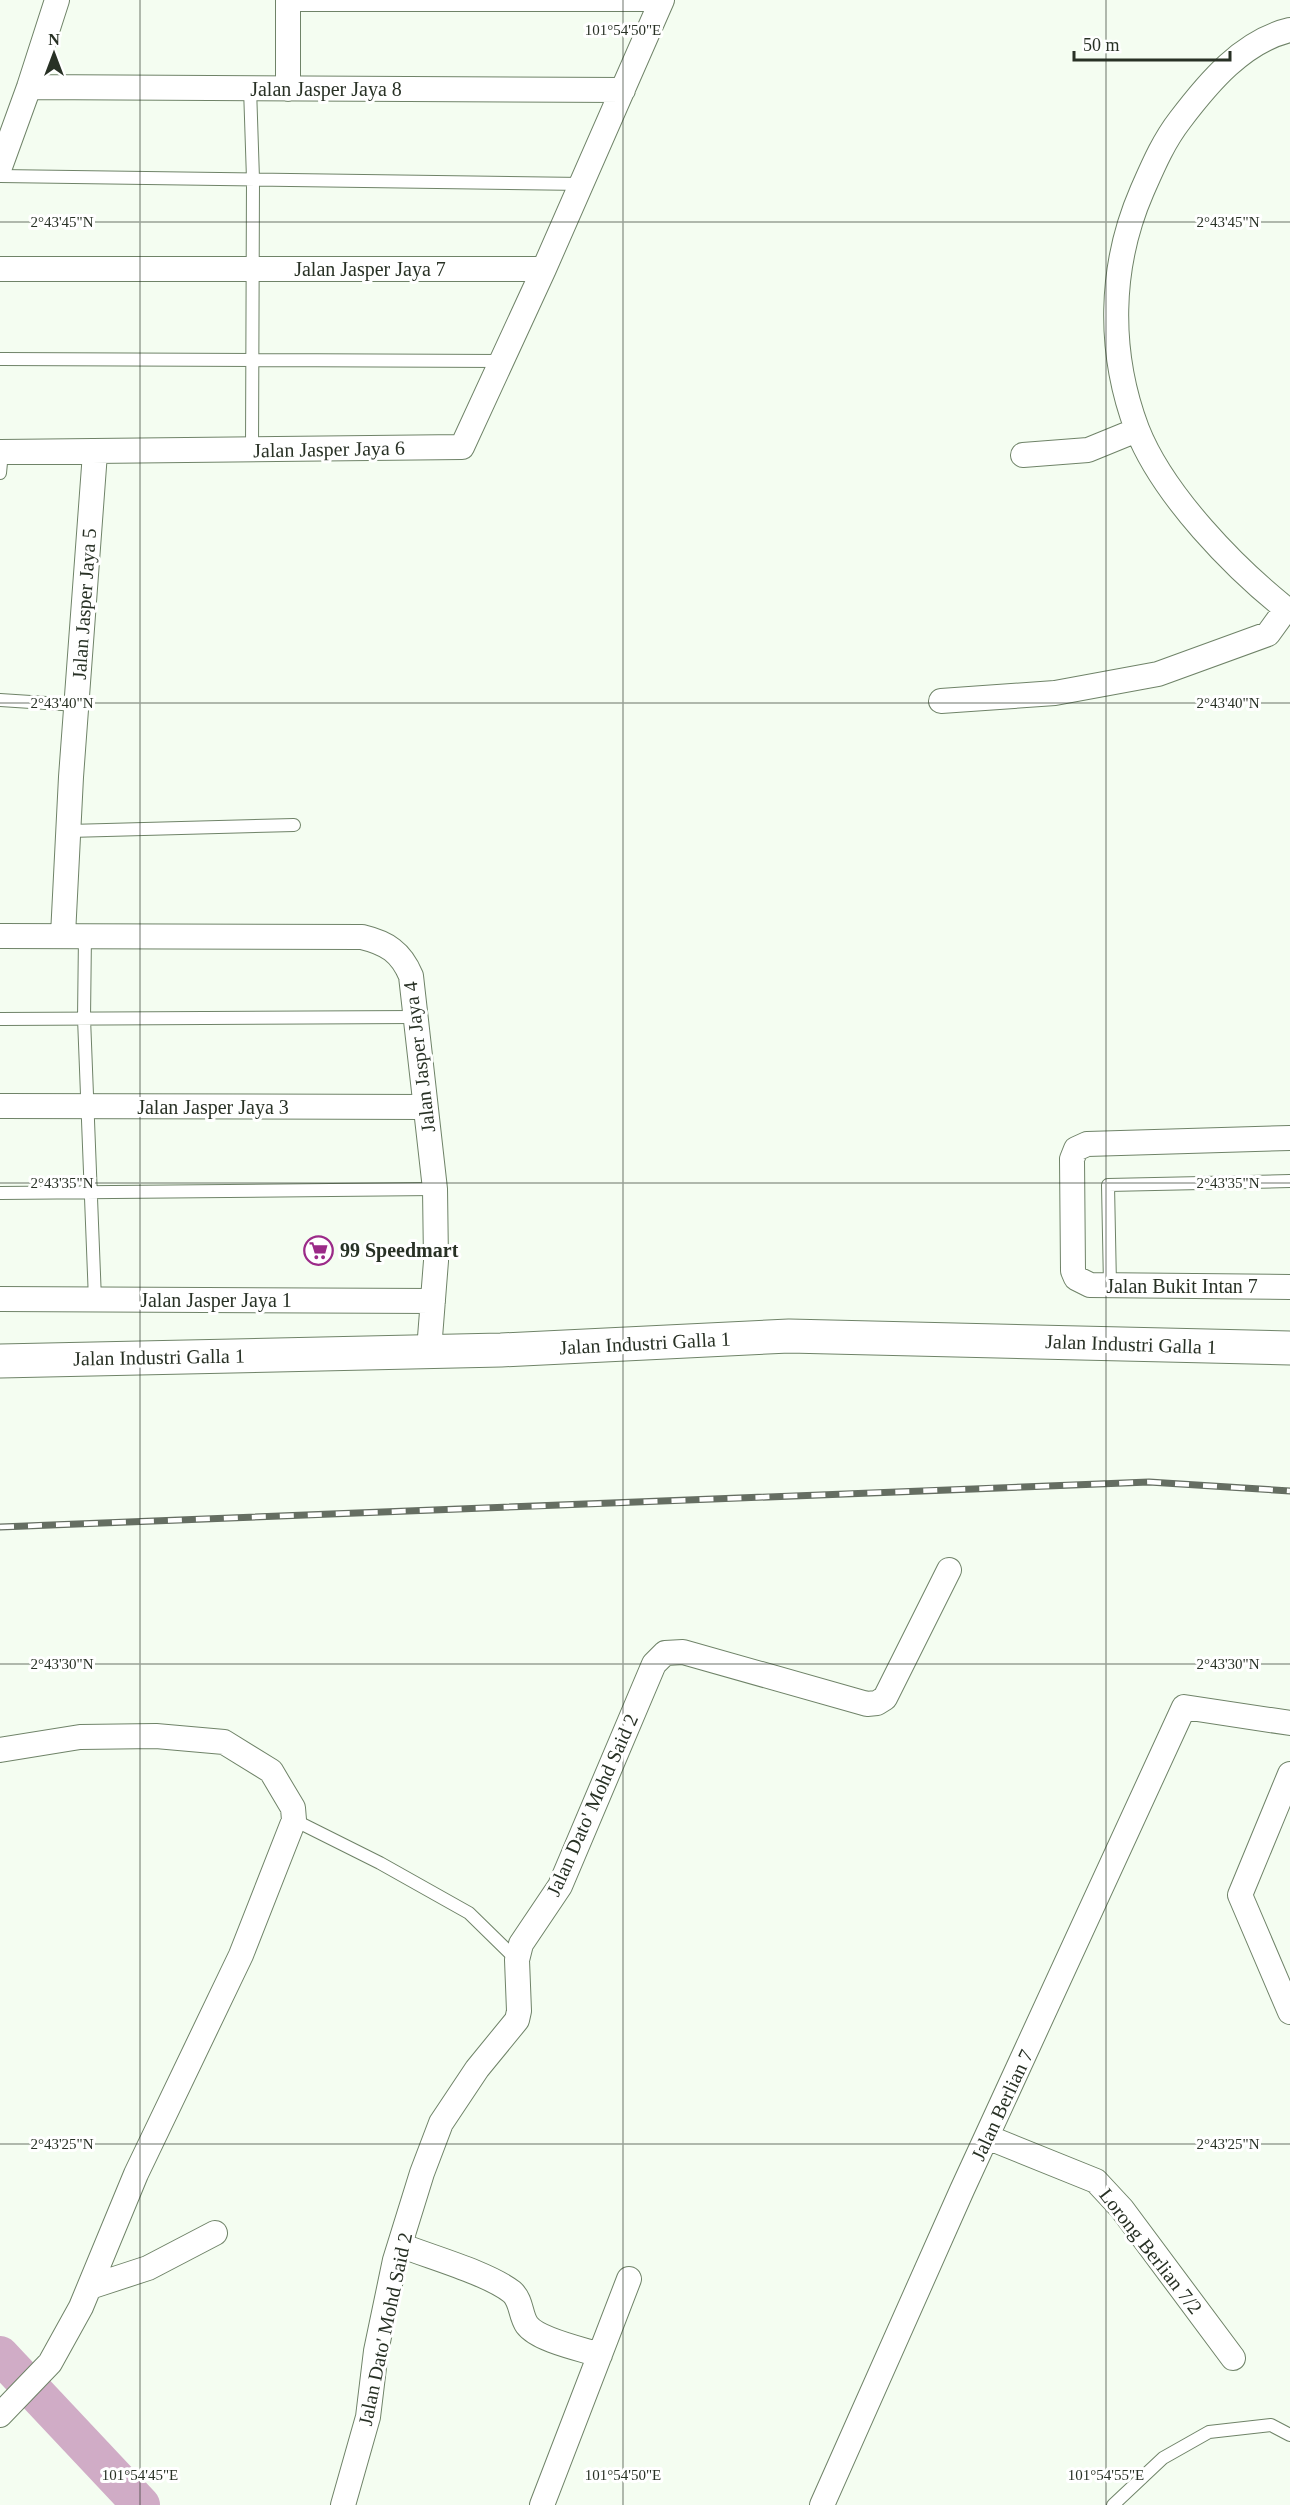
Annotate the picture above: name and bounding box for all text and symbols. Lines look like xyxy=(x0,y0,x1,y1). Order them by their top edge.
text: 101°54'50"E xyxy=(585,22,661,38)
north arrow xyxy=(24,24,84,84)
scale bar xyxy=(1074,24,1230,62)
text: N xyxy=(48,31,60,48)
text: 50 m xyxy=(1083,35,1120,55)
street label: Jalan Jasper Jaya 8 xyxy=(250,78,402,101)
text: 2°43'45"N xyxy=(30,214,94,230)
text: 2°43'45"N xyxy=(1196,214,1260,230)
street label: Jalan Jasper Jaya 7 xyxy=(294,258,446,281)
street label: Jalan Jasper Jaya 6 xyxy=(253,437,405,462)
street label: Jalan Jasper Jaya 5 xyxy=(68,528,101,680)
text: 2°43'40"N xyxy=(30,695,94,711)
text: 2°43'40"N xyxy=(1196,695,1260,711)
street label: Jalan Jasper Jaya 4 xyxy=(399,980,440,1134)
street label: Jalan Jasper Jaya 3 xyxy=(137,1096,289,1119)
text: 2°43'35"N xyxy=(30,1175,94,1191)
text: 2°43'35"N xyxy=(1196,1175,1260,1191)
supermarket icon: 99 Speedmart xyxy=(303,1234,335,1266)
place label: 99 Speedmart xyxy=(340,1239,459,1262)
street label: Jalan Bukit Intan 7 xyxy=(1106,1275,1258,1297)
street label: Jalan Jasper Jaya 1 xyxy=(140,1289,292,1312)
street label: Jalan Industri Galla 1 xyxy=(559,1328,731,1358)
street label: Jalan Industri Galla 1 xyxy=(1045,1330,1217,1358)
street label: Jalan Industri Galla 1 xyxy=(73,1345,245,1369)
text: 2°43'30"N xyxy=(30,1656,94,1672)
text: 2°43'30"N xyxy=(1196,1656,1260,1672)
street label: Jalan Dato' Mohd Said 2 xyxy=(542,1711,642,1899)
street label: Jalan Berlian 7 xyxy=(967,2046,1037,2164)
text: 2°43'25"N xyxy=(30,2136,94,2152)
text: 2°43'25"N xyxy=(1196,2136,1260,2152)
street label: Lorong Berlian 7/2 xyxy=(1094,2184,1207,2319)
street label: Jalan Dato' Mohd Said 2 xyxy=(354,2230,416,2428)
text: 101°54'45"E xyxy=(102,2467,178,2483)
text: 101°54'50"E xyxy=(585,2467,661,2483)
text: 101°54'55"E xyxy=(1068,2467,1144,2483)

